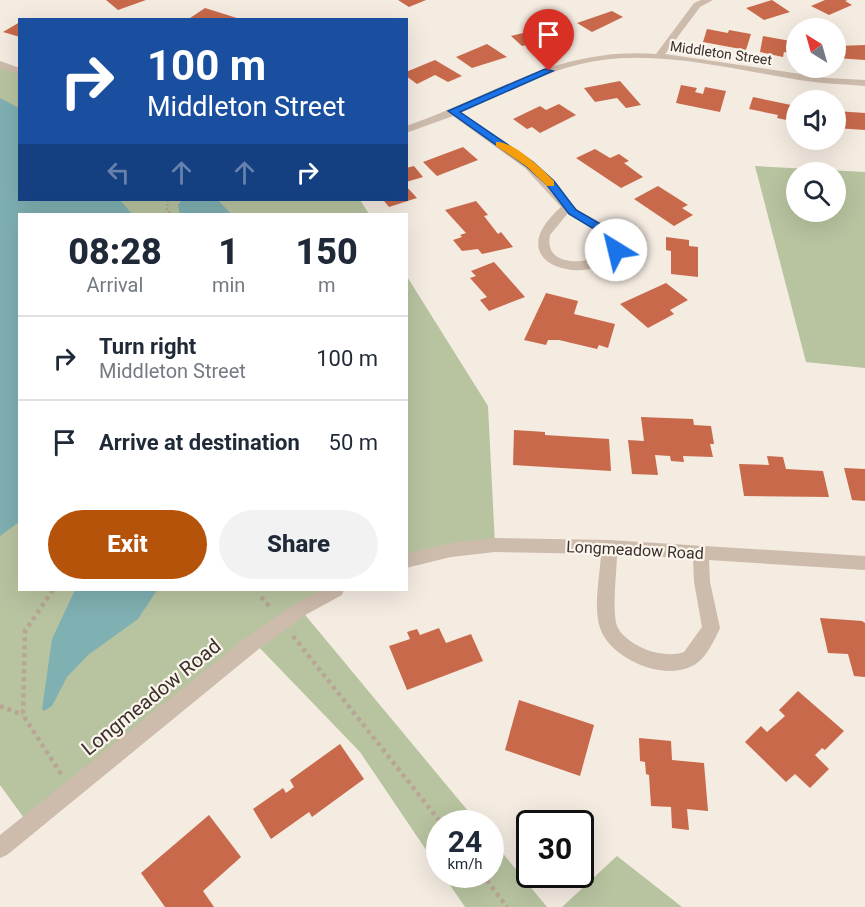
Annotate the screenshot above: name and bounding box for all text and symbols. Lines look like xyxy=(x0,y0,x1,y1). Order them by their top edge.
pin xyxy=(523,9,574,71)
icon: arrive xyxy=(532,18,565,51)
north arrow xyxy=(786,18,846,78)
map controls xyxy=(786,18,846,222)
street label: Middleton Street xyxy=(669,38,773,68)
text: 100 m xyxy=(147,41,266,90)
icon: right xyxy=(48,42,126,120)
button: sound xyxy=(786,90,846,150)
text: Middleton Street xyxy=(147,91,345,123)
icon: left xyxy=(102,156,135,189)
icon: ahead xyxy=(165,156,198,189)
icon: ahead xyxy=(228,156,261,189)
icon: right xyxy=(291,156,324,189)
button: search xyxy=(786,162,846,222)
position arrow xyxy=(584,218,648,282)
text: 08:28 xyxy=(68,231,162,273)
text: 1 xyxy=(218,231,239,273)
text: 150 xyxy=(296,231,358,273)
text: Arrival xyxy=(87,273,143,297)
text: min xyxy=(212,273,245,297)
text: m xyxy=(318,273,335,297)
text: Turn right xyxy=(99,334,196,359)
icon: right xyxy=(48,342,81,375)
text: 100 m xyxy=(316,346,378,371)
text: Middleton Street xyxy=(99,359,246,383)
icon: arrive xyxy=(48,426,81,459)
text: Arrive at destination xyxy=(99,430,300,455)
text: 50 m xyxy=(329,430,378,455)
button: Exit xyxy=(48,510,207,579)
button: Share xyxy=(219,510,378,579)
street label: Longmeadow Road xyxy=(566,537,704,563)
street label: Longmeadow Road xyxy=(77,634,225,760)
speed limit sign: 30 xyxy=(516,810,594,888)
text: 24 xyxy=(448,824,482,859)
text: km/h xyxy=(447,855,483,873)

